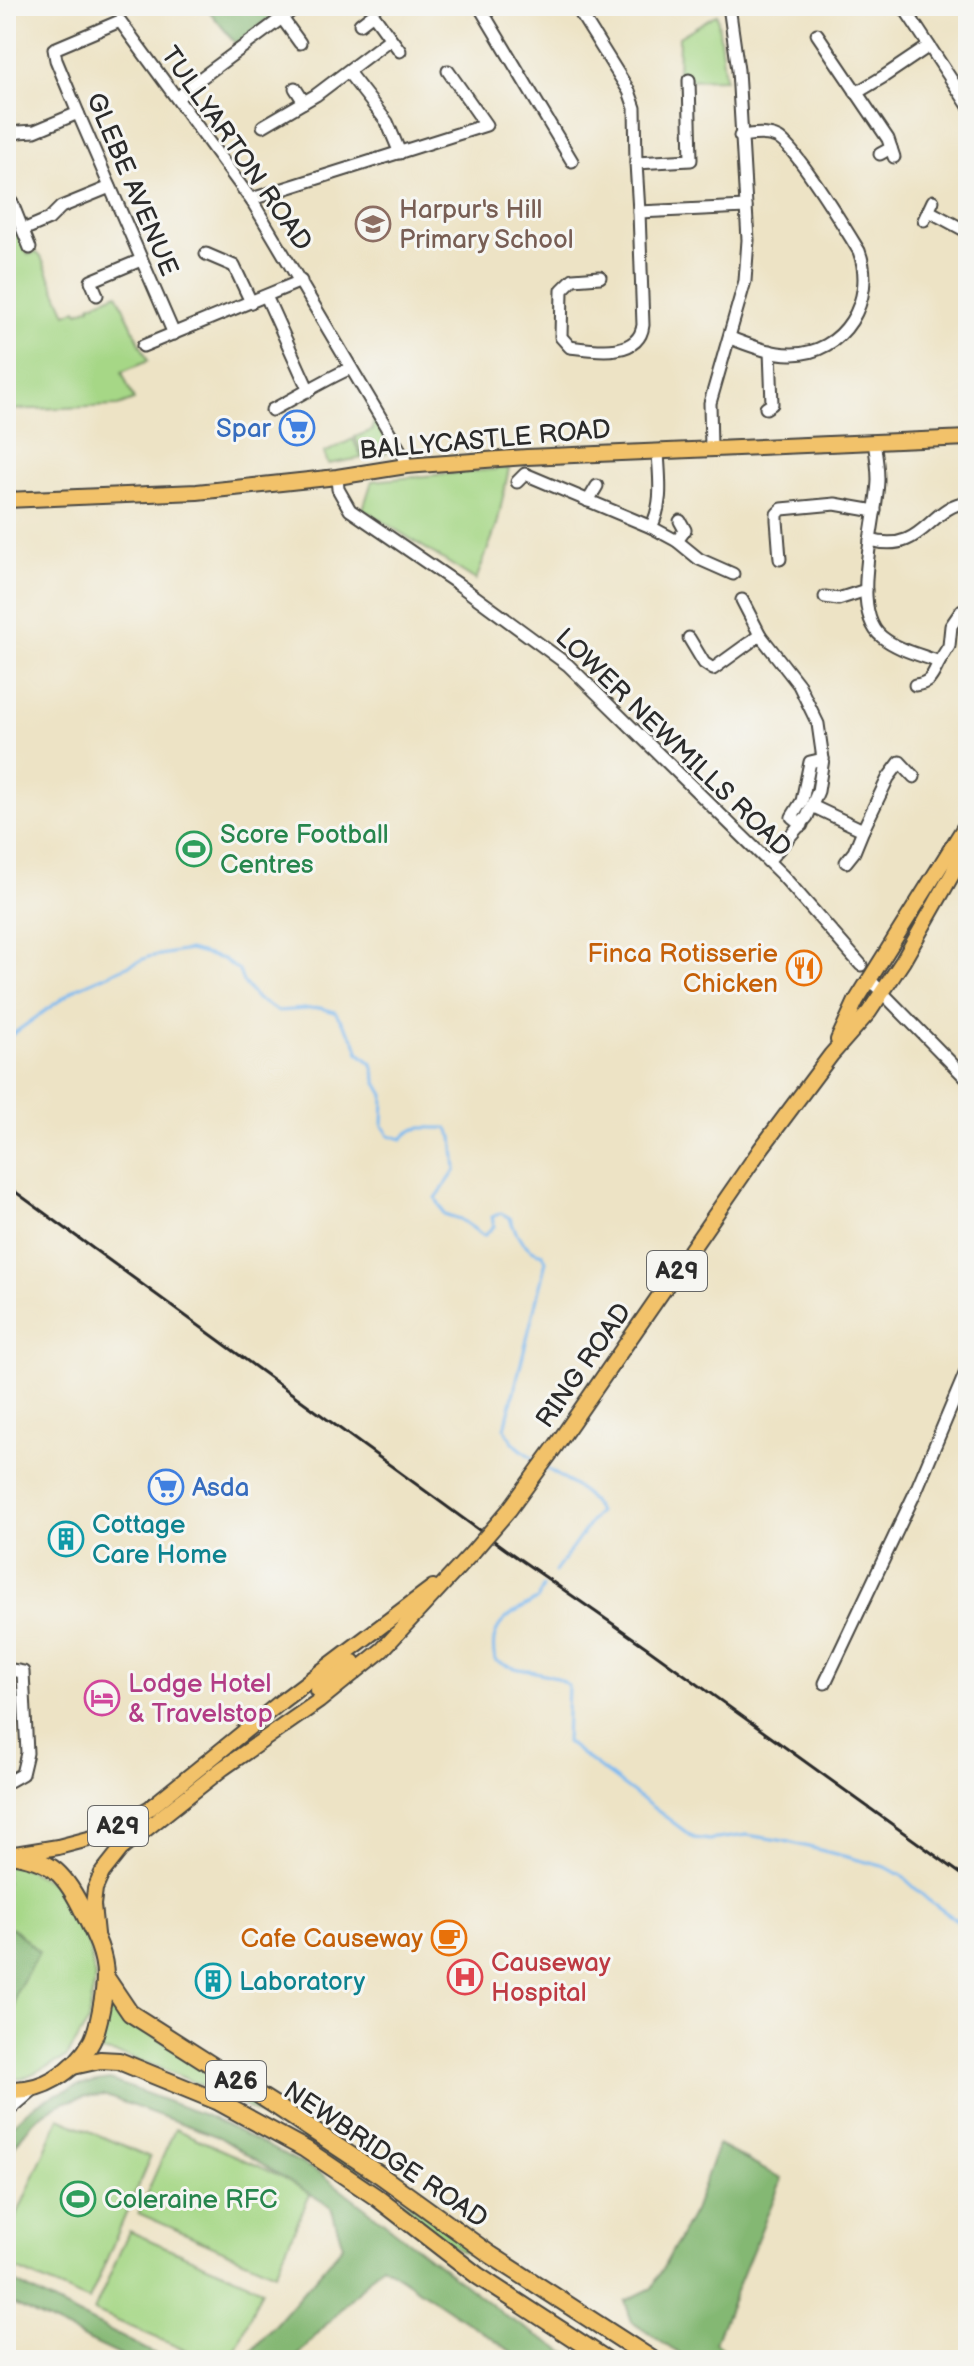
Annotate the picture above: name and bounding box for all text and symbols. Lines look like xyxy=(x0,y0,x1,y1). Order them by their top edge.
street label: TULLYARTON ROAD xyxy=(154,41,318,257)
street label: GLEBE AVENUE xyxy=(79,88,184,281)
place label: Harpur's Hill Primary School xyxy=(399,195,574,256)
school or university icon: Harpur's Hill Primary School xyxy=(354,205,392,243)
supermarket icon: Spar xyxy=(278,409,316,447)
place label: Spar xyxy=(216,414,272,445)
street label: BALLYCASTLE ROAD xyxy=(358,414,612,467)
street label: LOWER NEWMILLS ROAD xyxy=(549,622,797,864)
place label: Score Football Centres xyxy=(220,820,389,881)
sports icon: Score Football Centres xyxy=(175,830,213,868)
place label: Finca Rotisserie Chicken xyxy=(587,939,778,1000)
restaurant icon: Finca Rotisserie Chicken xyxy=(785,949,823,987)
road number: A29 xyxy=(647,1251,707,1291)
street label: RING ROAD xyxy=(530,1298,639,1434)
supermarket icon: Asda xyxy=(147,1468,185,1506)
place label: Asda xyxy=(192,1473,249,1504)
place label: Cottage Care Home xyxy=(92,1510,227,1571)
building icon: Cottage Care Home xyxy=(47,1520,85,1558)
place label: Lodge Hotel & Travelstop xyxy=(128,1669,273,1730)
hotel icon: Lodge Hotel & Travelstop xyxy=(83,1679,121,1717)
road number: A29 xyxy=(88,1806,148,1846)
cafe icon: Cafe Causeway xyxy=(430,1919,468,1957)
place label: Cafe Causeway xyxy=(241,1924,423,1955)
place label: Causeway Hospital xyxy=(491,1948,611,2009)
hospital icon: Causeway Hospital xyxy=(446,1958,484,1996)
building icon: Laboratory xyxy=(194,1962,232,2000)
place label: Laboratory xyxy=(239,1967,366,1998)
road number: A26 xyxy=(206,2061,266,2101)
street label: NEWBRIDGE ROAD xyxy=(277,2075,493,2235)
sports icon: Coleraine RFC xyxy=(59,2180,97,2218)
place label: Coleraine RFC xyxy=(104,2185,278,2216)

